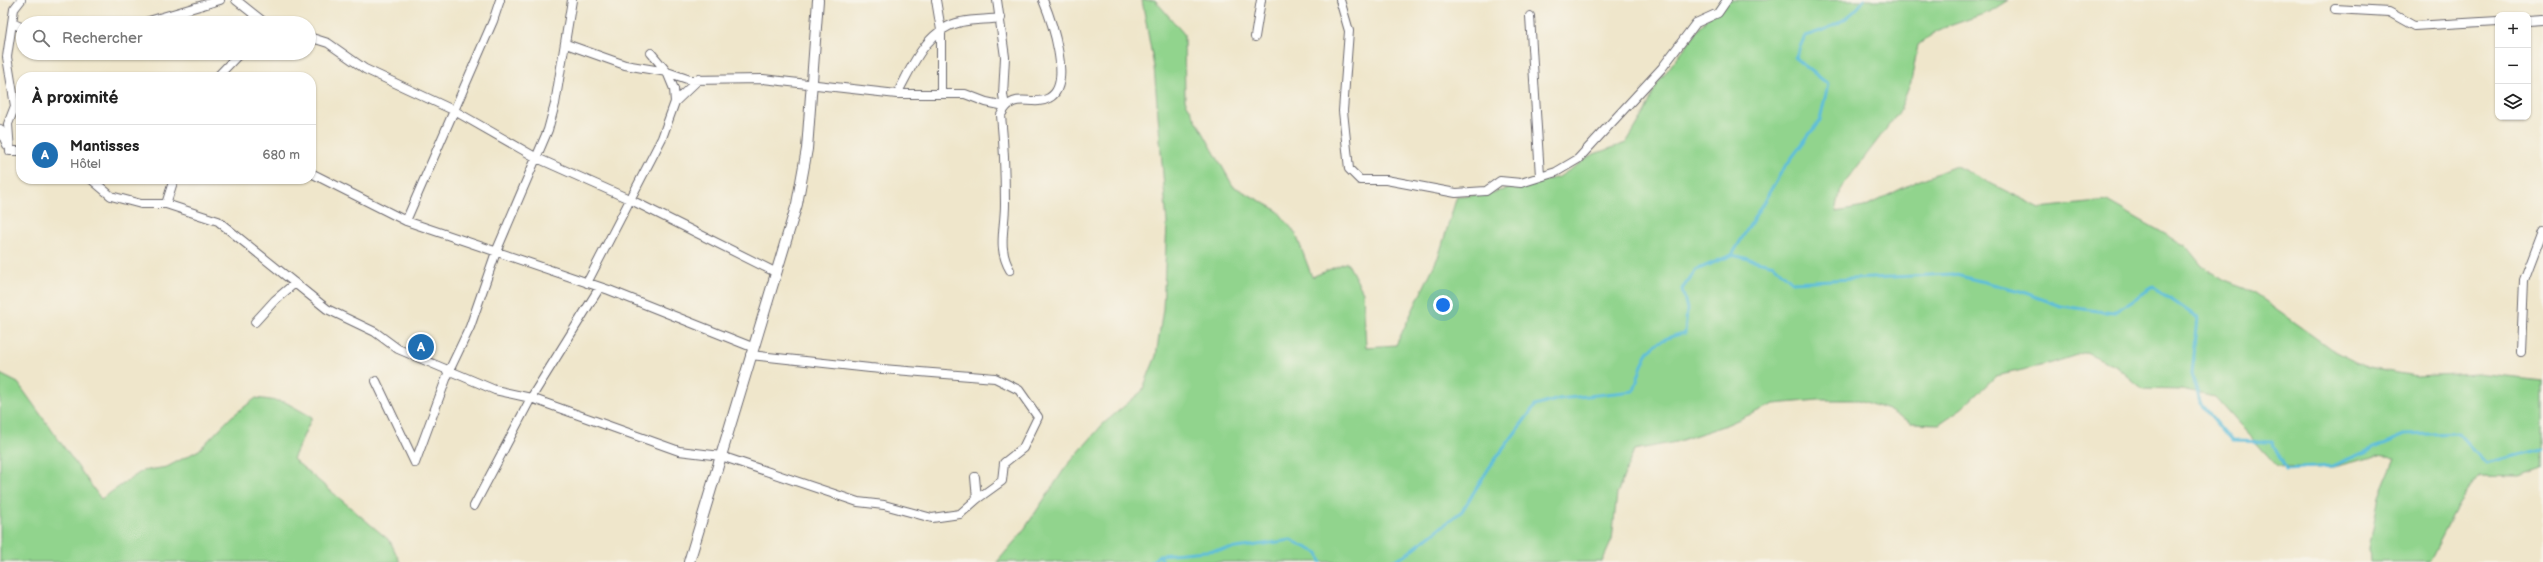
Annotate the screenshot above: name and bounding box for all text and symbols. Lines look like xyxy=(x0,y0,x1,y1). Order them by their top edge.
map controls xyxy=(2495,12,2531,120)
button: + xyxy=(2495,12,2531,48)
search box xyxy=(16,16,316,60)
icon: search xyxy=(30,27,52,49)
text: Rechercher xyxy=(62,29,142,48)
button: − xyxy=(2495,48,2531,84)
button: layers xyxy=(2495,84,2531,120)
text: À proximité xyxy=(32,88,118,108)
text: Mantisses xyxy=(70,137,139,156)
text: A xyxy=(41,147,49,163)
text: 680 m xyxy=(263,147,300,163)
text: Hôtel xyxy=(70,156,101,172)
your location xyxy=(1433,295,1453,315)
pin: A xyxy=(408,332,434,362)

